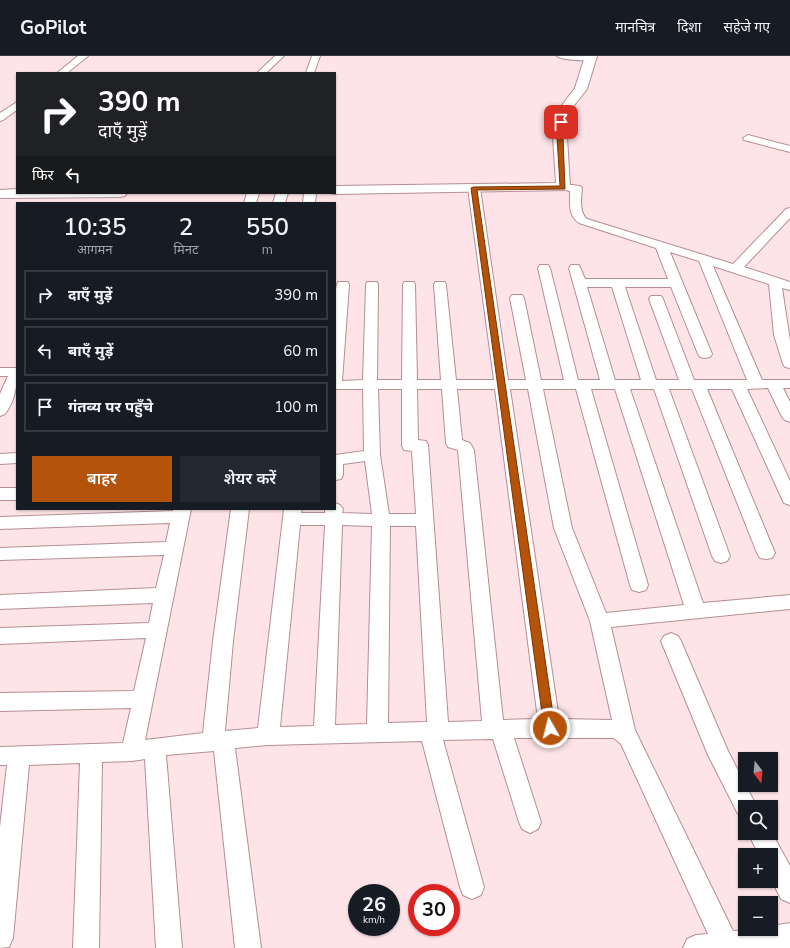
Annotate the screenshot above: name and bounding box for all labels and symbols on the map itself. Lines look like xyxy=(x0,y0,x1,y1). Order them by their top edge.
pin xyxy=(544,105,578,139)
position arrow xyxy=(529,707,571,749)
north arrow xyxy=(738,752,778,792)
speed limit sign: 30 xyxy=(408,884,460,936)

